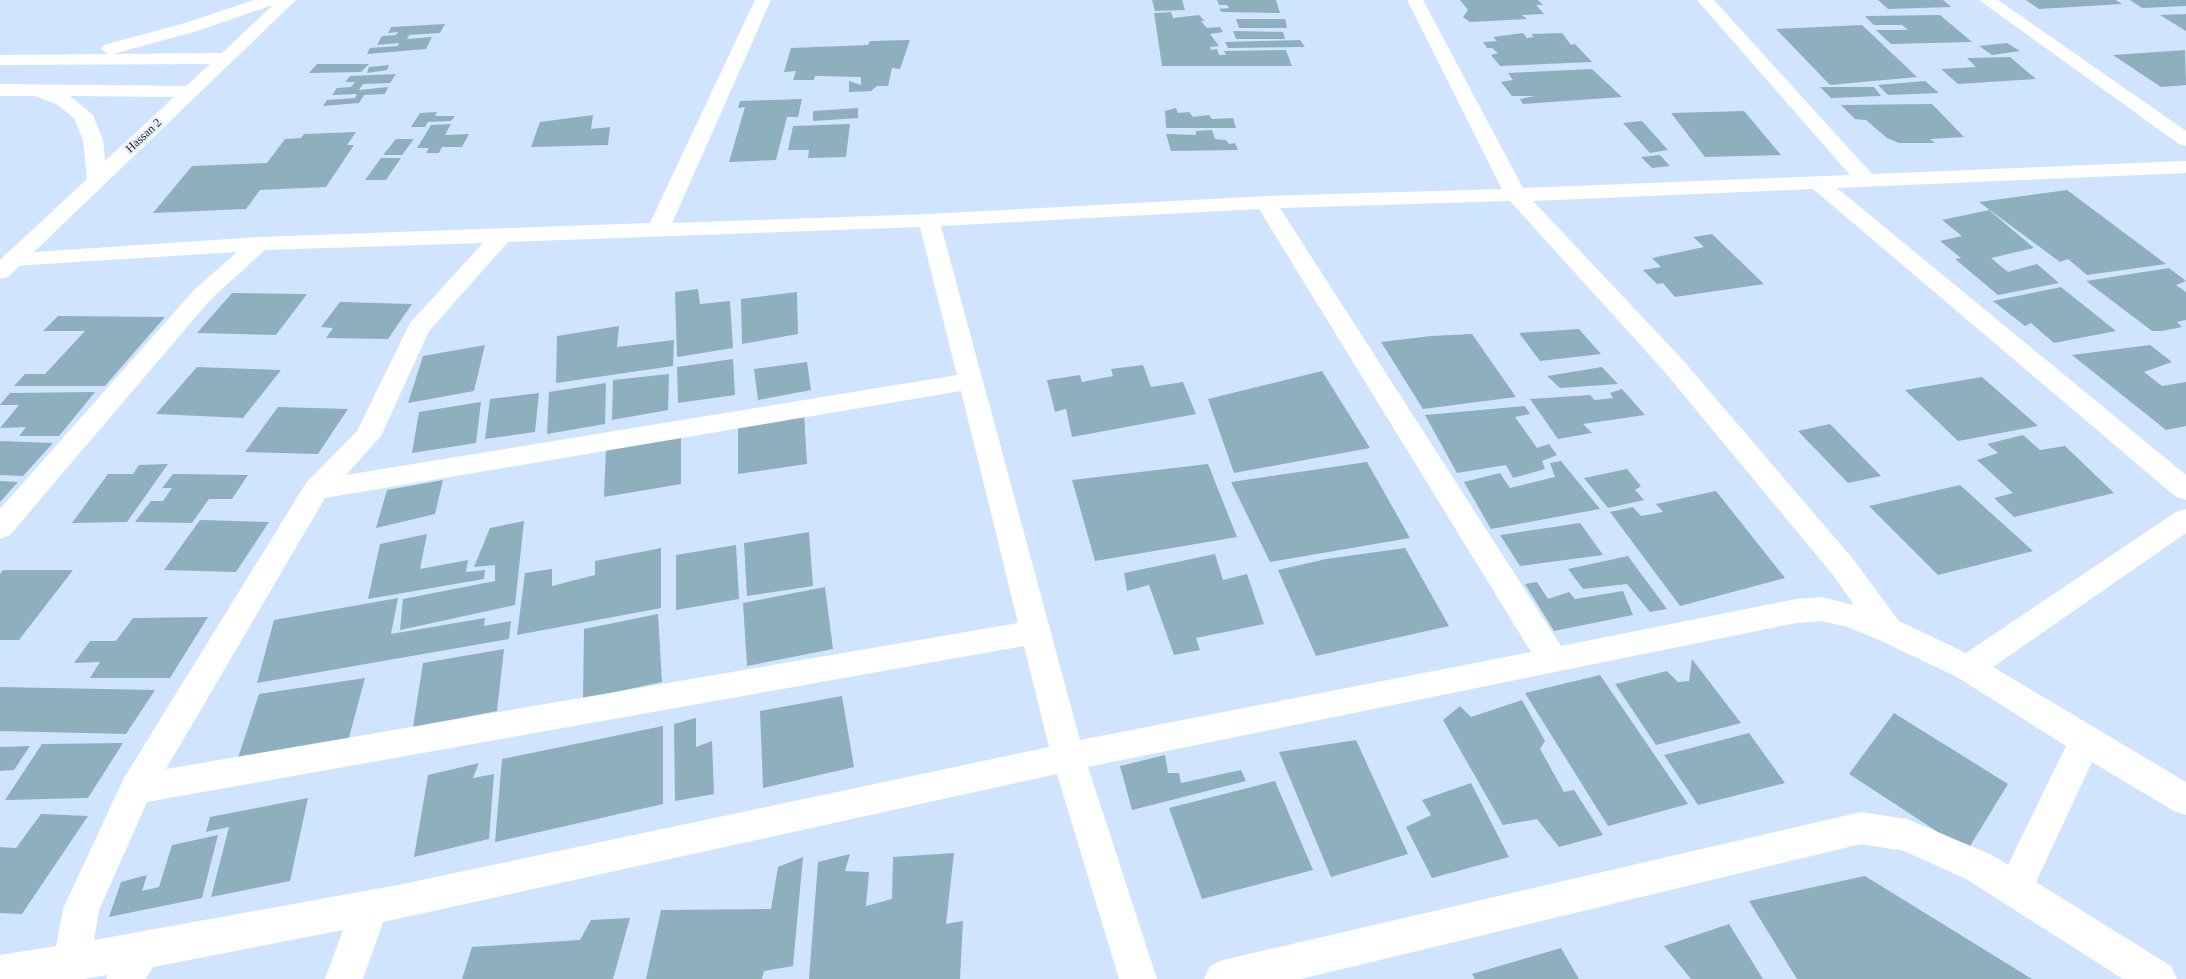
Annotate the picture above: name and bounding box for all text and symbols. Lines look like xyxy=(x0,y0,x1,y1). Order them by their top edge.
street label: Hassan 2 xyxy=(122,115,166,157)

